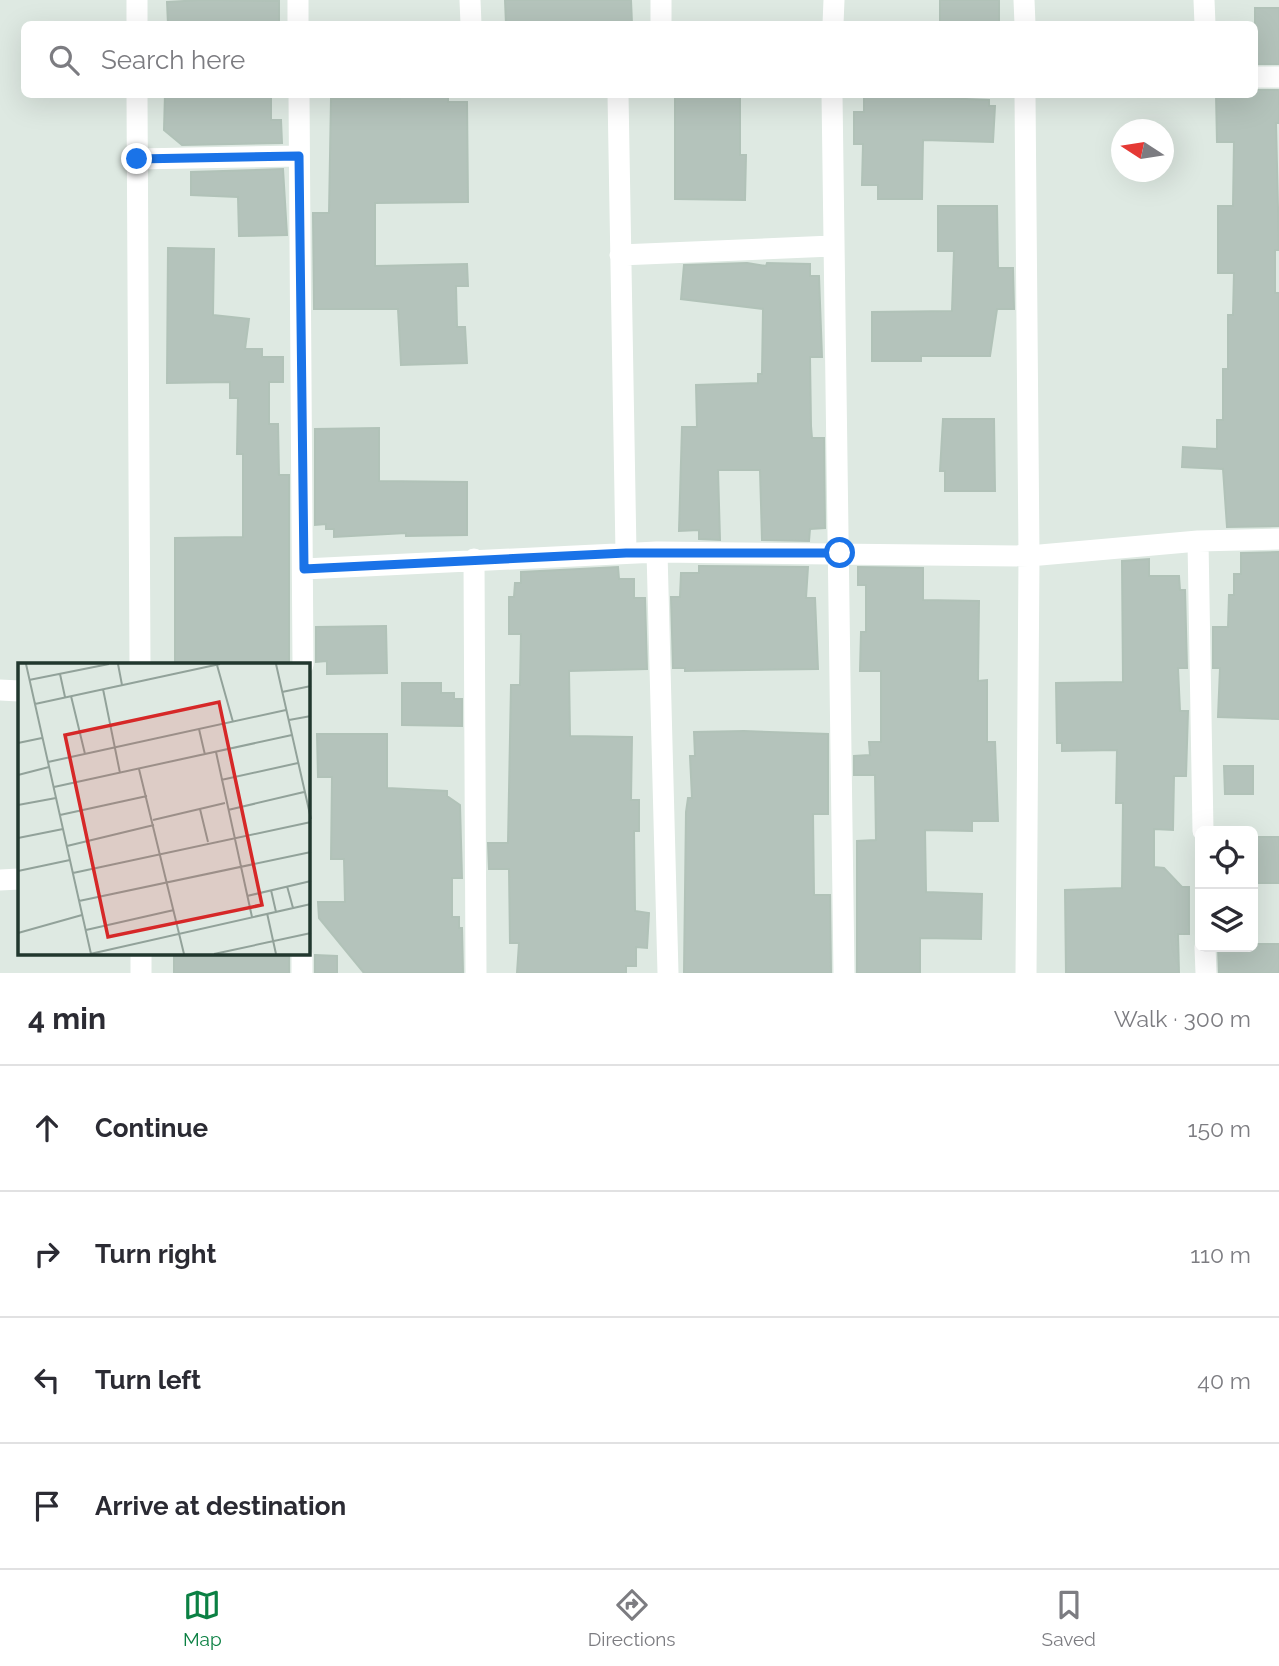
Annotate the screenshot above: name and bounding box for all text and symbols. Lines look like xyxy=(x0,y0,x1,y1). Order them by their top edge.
search box xyxy=(21,21,1258,98)
icon: search xyxy=(45,41,83,79)
text: Search here xyxy=(101,45,245,75)
north arrow xyxy=(1111,119,1174,182)
route end xyxy=(121,143,152,174)
route start xyxy=(824,537,855,568)
inset map xyxy=(18,663,310,956)
map controls xyxy=(1195,826,1258,952)
button: locate xyxy=(1195,826,1258,889)
button: layers xyxy=(1195,889,1258,952)
text: 4 min xyxy=(28,1001,106,1036)
text: Walk · 300 m xyxy=(1114,1005,1251,1032)
icon: ahead xyxy=(28,1109,66,1147)
text: Continue xyxy=(95,1113,208,1143)
text: 150 m xyxy=(1188,1115,1251,1142)
icon: right xyxy=(28,1235,66,1273)
text: Turn right xyxy=(95,1239,216,1269)
text: 110 m xyxy=(1190,1241,1251,1268)
icon: left xyxy=(28,1361,66,1399)
text: Turn left xyxy=(95,1365,201,1395)
text: 40 m xyxy=(1197,1367,1251,1394)
icon: arrive xyxy=(28,1487,66,1525)
text: Arrive at destination xyxy=(95,1491,346,1521)
tab: Map xyxy=(183,1586,222,1650)
tab: Directions xyxy=(588,1586,676,1650)
tab: Saved xyxy=(1042,1586,1096,1650)

